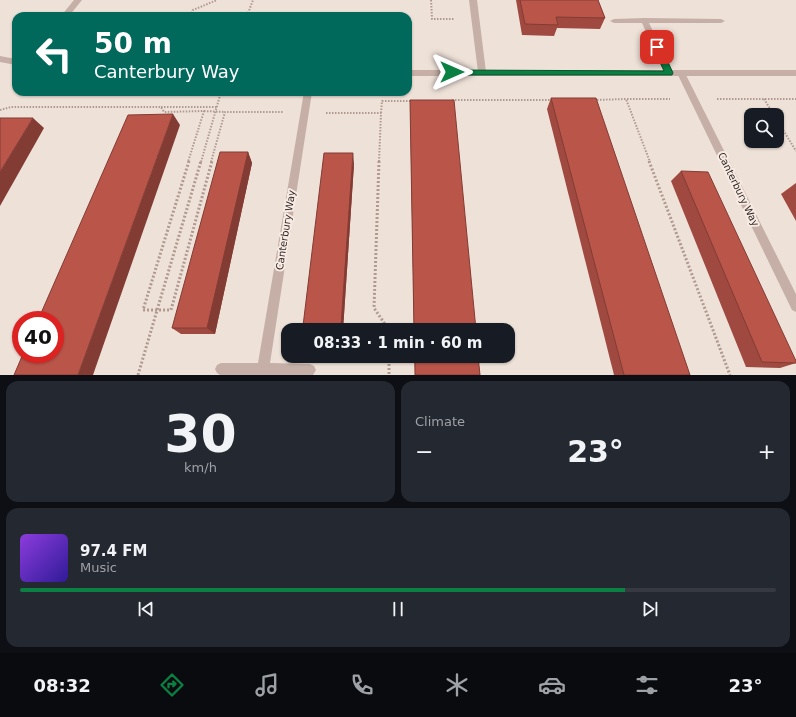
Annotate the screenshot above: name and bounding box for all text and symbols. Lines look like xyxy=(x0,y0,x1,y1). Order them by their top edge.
text: 50 m xyxy=(94,27,172,60)
icon: left xyxy=(28,28,80,80)
pin xyxy=(640,30,674,64)
icon: arrive xyxy=(646,36,668,58)
position arrow xyxy=(431,51,473,93)
text: Canterbury Way xyxy=(94,61,239,82)
map controls xyxy=(744,108,784,148)
button: search xyxy=(744,108,784,148)
street label: Canterbury Way xyxy=(716,150,761,228)
street label: Canterbury Way xyxy=(274,189,297,271)
speed limit sign: 40 xyxy=(12,311,64,363)
text: 08:33 · 1 min · 60 m xyxy=(314,334,482,352)
text: 30 xyxy=(164,404,237,464)
text: Climate xyxy=(415,414,465,429)
text: 23° xyxy=(567,434,624,469)
text: − xyxy=(415,439,433,464)
text: + xyxy=(758,439,776,464)
text: km/h xyxy=(184,460,217,475)
text: 97.4 FM xyxy=(80,542,147,560)
text: Music xyxy=(80,560,117,575)
icon: previous xyxy=(135,598,157,620)
icon: pause xyxy=(387,598,409,620)
icon: next xyxy=(639,598,661,620)
icon: directions xyxy=(158,671,186,699)
icon: music xyxy=(253,671,281,699)
icon: phone xyxy=(348,671,376,699)
icon: climate xyxy=(443,671,471,699)
icon: car xyxy=(538,671,566,699)
icon: filters xyxy=(633,671,661,699)
text: 08:32 xyxy=(34,675,91,696)
text: 23° xyxy=(728,675,762,696)

